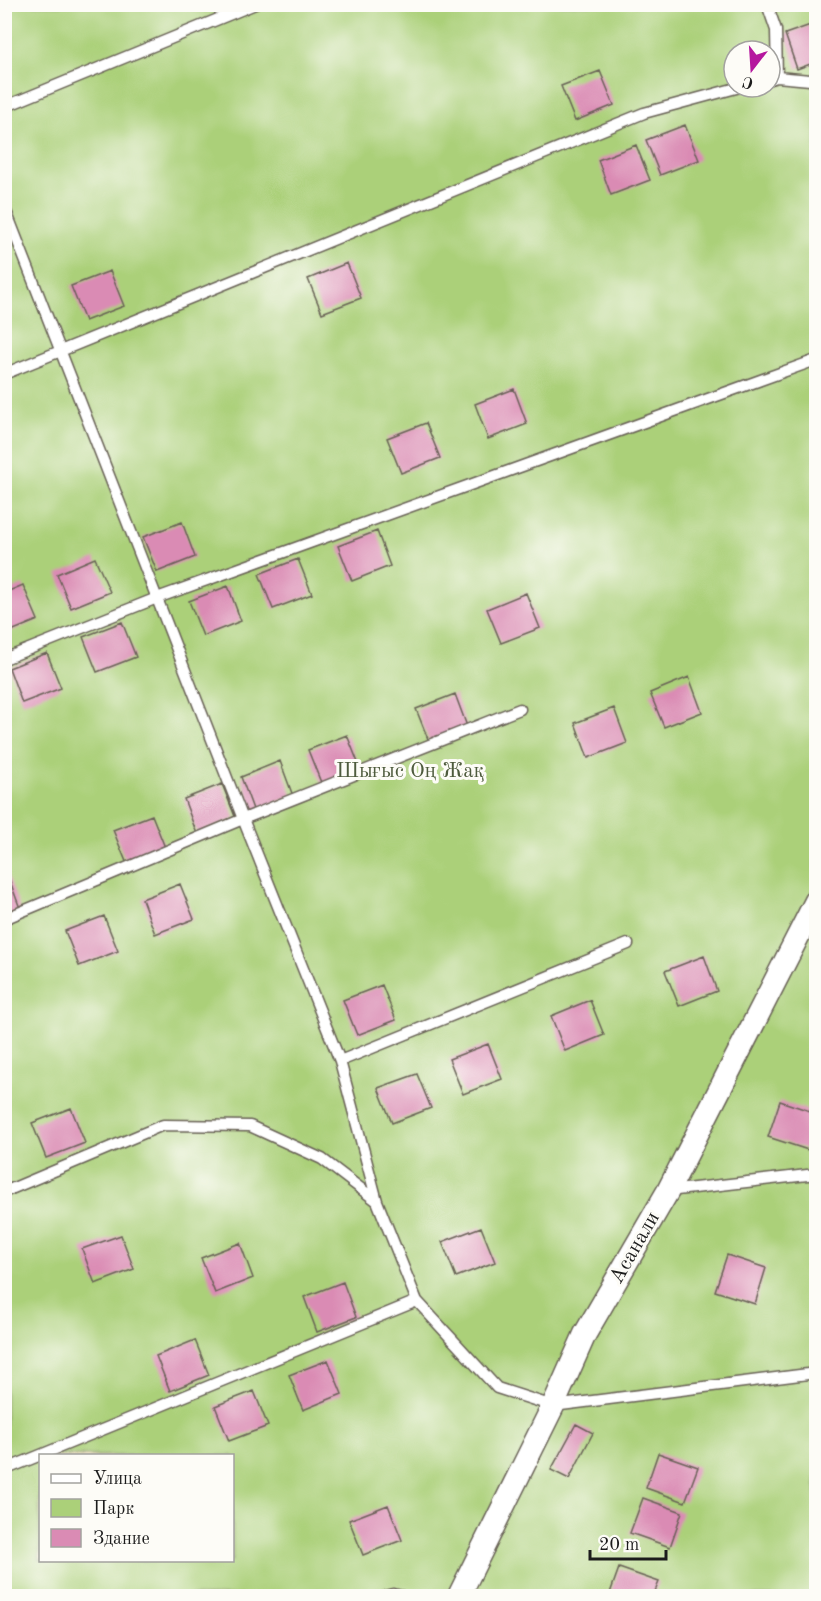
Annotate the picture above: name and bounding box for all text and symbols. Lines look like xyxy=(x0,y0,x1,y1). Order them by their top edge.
north arrow xyxy=(722,39,782,99)
text: С xyxy=(741,72,756,91)
park label: Шығыс Оң Жақ xyxy=(336,761,485,782)
street label: Асанали xyxy=(606,1208,664,1288)
legend xyxy=(39,1454,234,1562)
text: Улица xyxy=(93,1470,142,1488)
text: Парк xyxy=(93,1500,134,1518)
scale bar xyxy=(590,1523,666,1561)
text: Здание xyxy=(93,1530,150,1548)
text: 20 m xyxy=(599,1536,639,1554)

